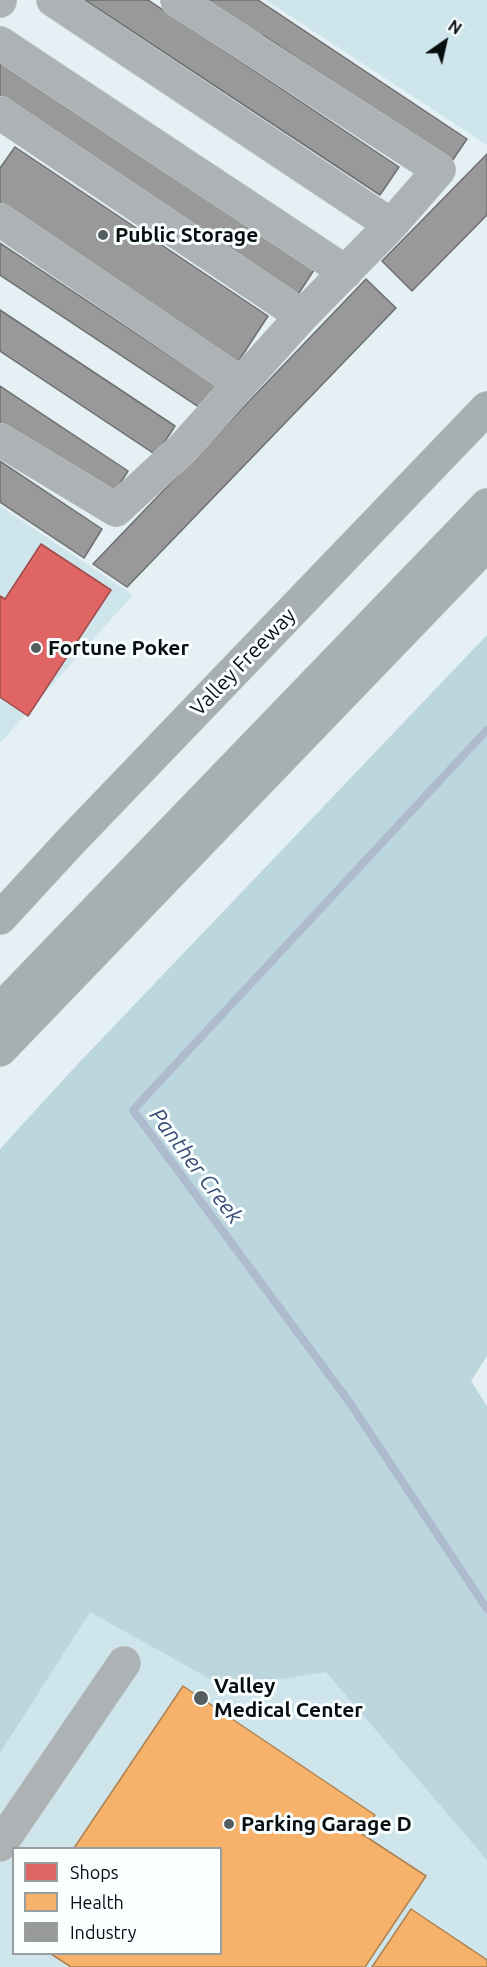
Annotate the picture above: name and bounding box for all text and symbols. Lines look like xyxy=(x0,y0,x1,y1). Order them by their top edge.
north arrow xyxy=(415,12,475,72)
text: N xyxy=(445,16,465,38)
place label: Public Storage xyxy=(115,222,258,248)
marker: Public Storage xyxy=(96,228,110,242)
street label: Valley Freeway xyxy=(185,603,301,721)
place label: Fortune Poker xyxy=(48,635,189,661)
marker: Fortune Poker xyxy=(29,641,43,655)
water label: Panther Creek xyxy=(144,1103,248,1229)
place label: Valley Medical Center xyxy=(214,1673,363,1723)
marker: Valley Medical Center xyxy=(192,1689,210,1707)
place label: Parking Garage D xyxy=(241,1811,412,1837)
marker: Parking Garage D xyxy=(222,1817,236,1831)
legend xyxy=(12,1847,222,1955)
text: Shops xyxy=(70,1862,119,1882)
text: Health xyxy=(70,1892,124,1912)
text: Industry xyxy=(70,1922,136,1942)

